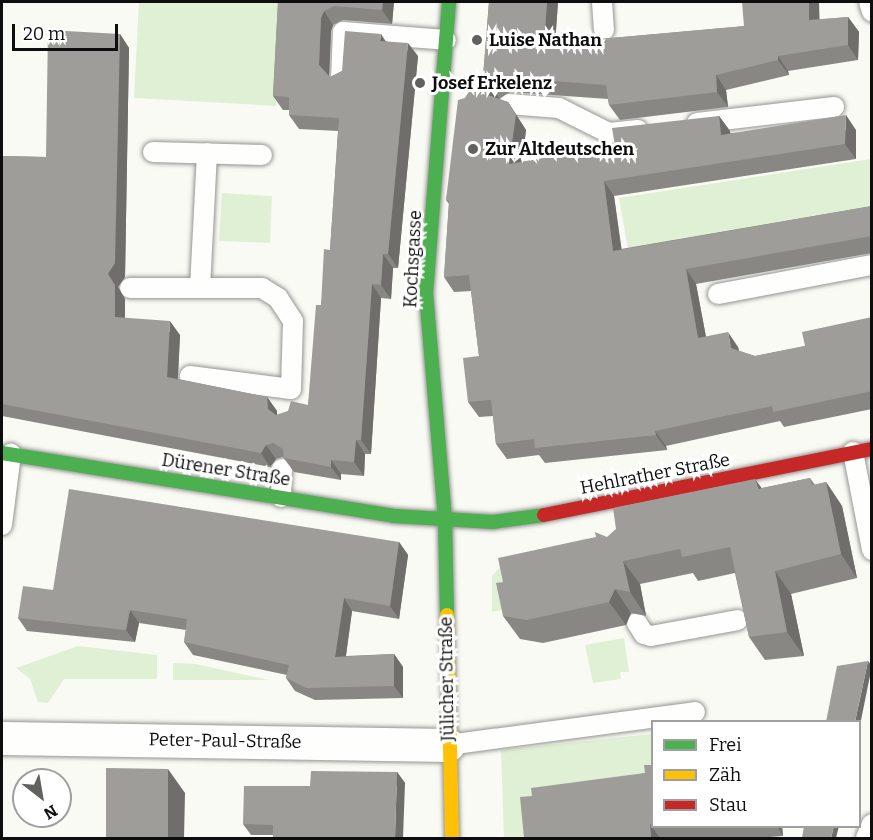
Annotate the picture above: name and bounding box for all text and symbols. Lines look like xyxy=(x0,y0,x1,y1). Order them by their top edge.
scale bar xyxy=(15,12,122,50)
text: 20 m xyxy=(23,23,65,45)
place label: Luise Nathan xyxy=(489,29,602,51)
marker: Luise Nathan xyxy=(470,33,484,47)
place label: Josef Erkelenz xyxy=(432,72,552,94)
marker: Josef Erkelenz xyxy=(413,76,427,90)
place label: Zur Altdeutschen xyxy=(485,138,634,160)
marker: Zur Altdeutschen xyxy=(466,142,480,156)
street label: Kochsgasse xyxy=(400,210,426,308)
street label: Dürener Straße xyxy=(160,449,292,491)
street label: Hehlrather Straße xyxy=(578,449,732,499)
street label: Jülicher Straße xyxy=(435,617,459,741)
legend xyxy=(651,720,861,828)
street label: Peter-Paul-Straße xyxy=(148,729,302,753)
text: Frei xyxy=(709,734,742,756)
text: Zäh xyxy=(709,764,741,786)
north arrow xyxy=(12,768,72,828)
text: Stau xyxy=(709,794,747,816)
text: N xyxy=(40,801,61,823)

